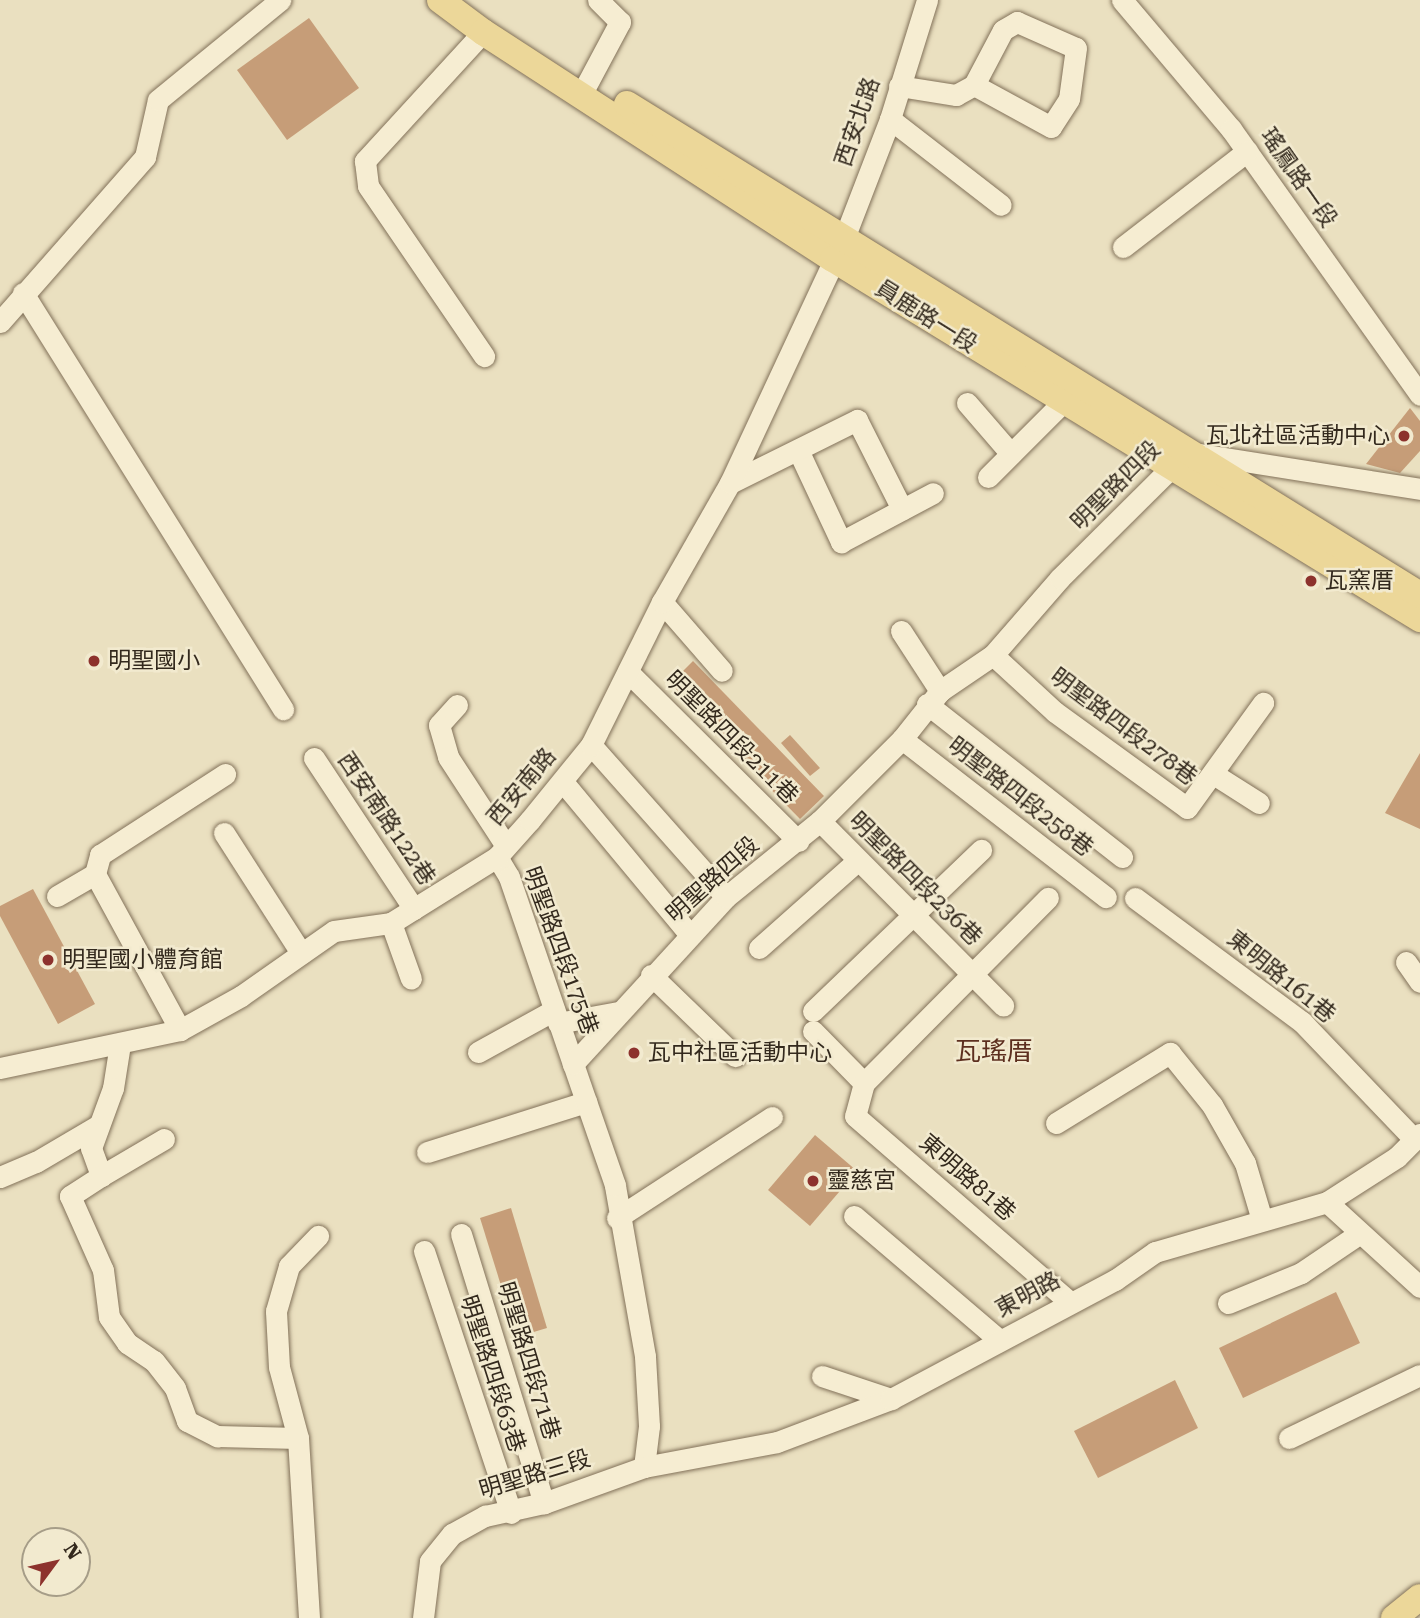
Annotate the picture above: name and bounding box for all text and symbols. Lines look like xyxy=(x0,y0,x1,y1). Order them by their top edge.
street label: 西安北路 xyxy=(830,74,886,170)
street label: 瑤鳳路一段 xyxy=(1254,123,1342,233)
street label: 員鹿路一段 xyxy=(870,275,982,359)
place label: 瓦北社區活動中心 xyxy=(1206,422,1390,450)
marker: 瓦北社區活動中心 xyxy=(1396,428,1412,444)
street label: 明聖路四段 xyxy=(1066,436,1166,536)
place label: 瓦窯厝 xyxy=(1325,567,1394,595)
marker: 瓦窯厝 xyxy=(1303,573,1319,589)
place label: 明聖國小 xyxy=(108,647,200,675)
marker: 明聖國小 xyxy=(86,653,102,669)
street label: 明聖路四段278巷 xyxy=(1044,663,1202,791)
street label: 明聖路四段211巷 xyxy=(659,666,803,810)
street label: 明聖路四段258巷 xyxy=(942,732,1098,862)
street label: 西安南路 xyxy=(482,743,562,831)
street label: 西安南路122巷 xyxy=(332,748,440,890)
street label: 明聖路四段236巷 xyxy=(843,807,987,951)
street label: 明聖路四段 xyxy=(661,831,765,929)
street label: 明聖路四段175巷 xyxy=(517,863,603,1039)
street label: 東明路161巷 xyxy=(1222,925,1340,1029)
place label: 明聖國小體育館 xyxy=(62,946,223,974)
marker: 明聖國小體育館 xyxy=(40,952,56,968)
district label: 瓦瑤厝 xyxy=(955,1036,1033,1068)
place label: 瓦中社區活動中心 xyxy=(648,1039,832,1067)
marker: 瓦中社區活動中心 xyxy=(626,1045,642,1061)
street label: 東明路81巷 xyxy=(914,1129,1020,1227)
place label: 靈慈宮 xyxy=(827,1167,896,1195)
marker: 靈慈宮 xyxy=(805,1173,821,1189)
street label: 東明路 xyxy=(991,1267,1065,1323)
street label: 明聖路四段71巷 xyxy=(491,1279,565,1443)
street label: 明聖路四段63巷 xyxy=(454,1292,530,1456)
street label: 明聖路三段 xyxy=(476,1445,594,1505)
north arrow xyxy=(21,1527,91,1597)
text: N xyxy=(59,1539,86,1564)

